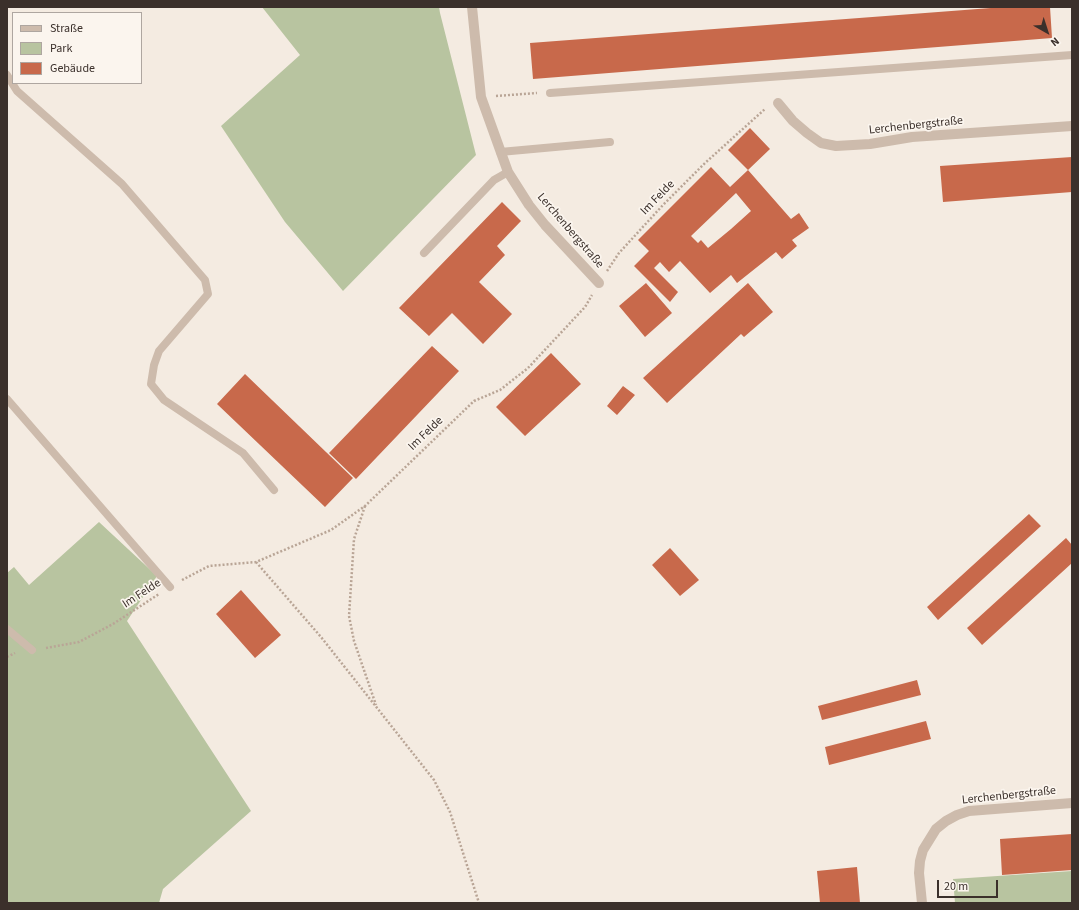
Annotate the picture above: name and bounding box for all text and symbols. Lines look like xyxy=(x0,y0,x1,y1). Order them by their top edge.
legend xyxy=(12,12,142,84)
north arrow xyxy=(1027,12,1067,52)
text: Straße xyxy=(50,20,83,37)
text: N xyxy=(1047,34,1062,50)
text: Park xyxy=(50,40,72,57)
text: Gebäude xyxy=(50,60,95,77)
street label: Lerchenbergstraße xyxy=(868,114,964,138)
street label: Im Felde xyxy=(638,178,678,218)
street label: Lerchenbergstraße xyxy=(534,191,606,271)
street label: Im Felde xyxy=(406,414,446,454)
street label: Im Felde xyxy=(120,576,164,612)
street label: Lerchenbergstraße xyxy=(961,784,1057,808)
scale bar xyxy=(939,872,1000,898)
text: 20 m xyxy=(944,878,968,895)

